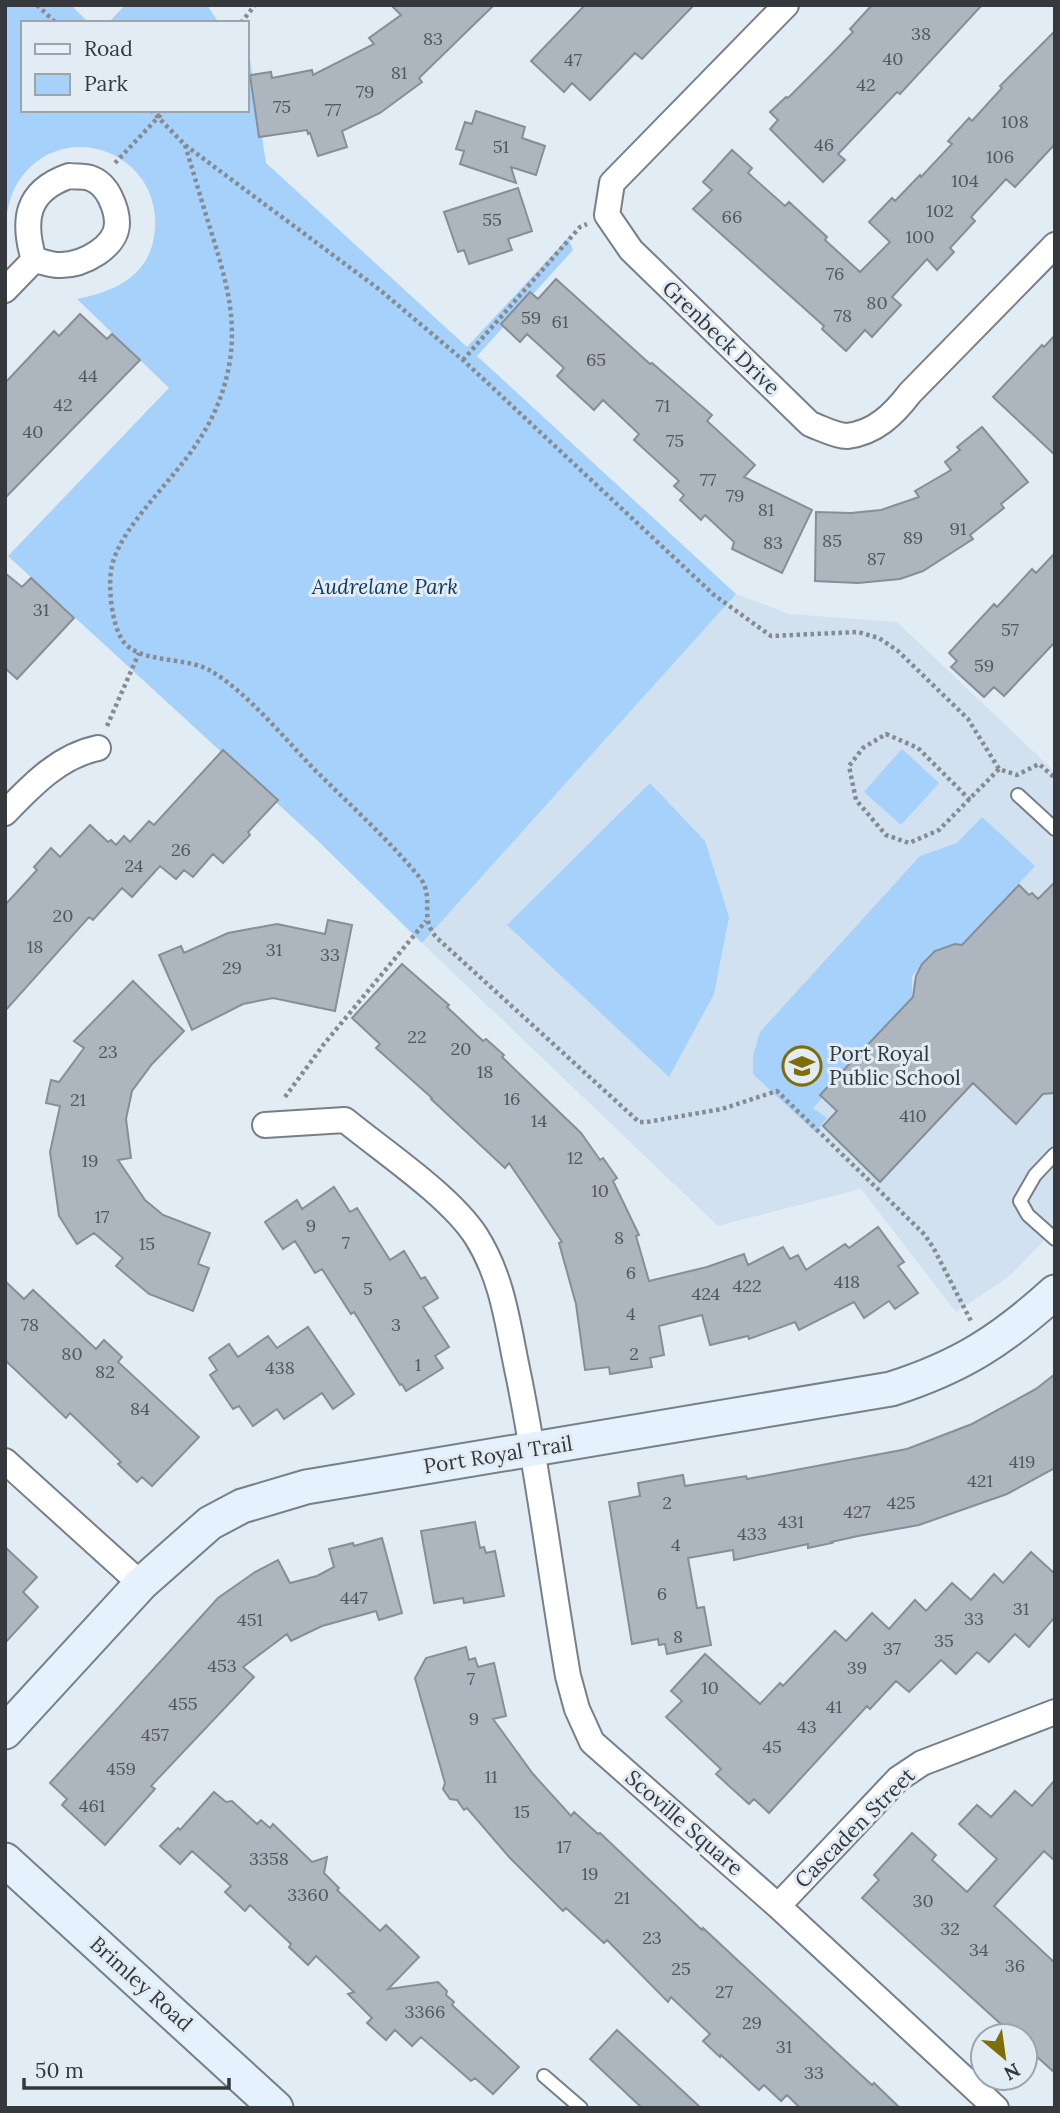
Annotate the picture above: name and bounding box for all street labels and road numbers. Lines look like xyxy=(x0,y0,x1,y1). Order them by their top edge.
street label: Grenbeck Drive xyxy=(657,275,786,401)
street label: Port Royal Trail xyxy=(421,1429,574,1480)
street label: Cascaden Street xyxy=(789,1761,921,1893)
street label: Scoville Square xyxy=(620,1764,749,1881)
street label: Brimley Road xyxy=(84,1930,198,2037)

